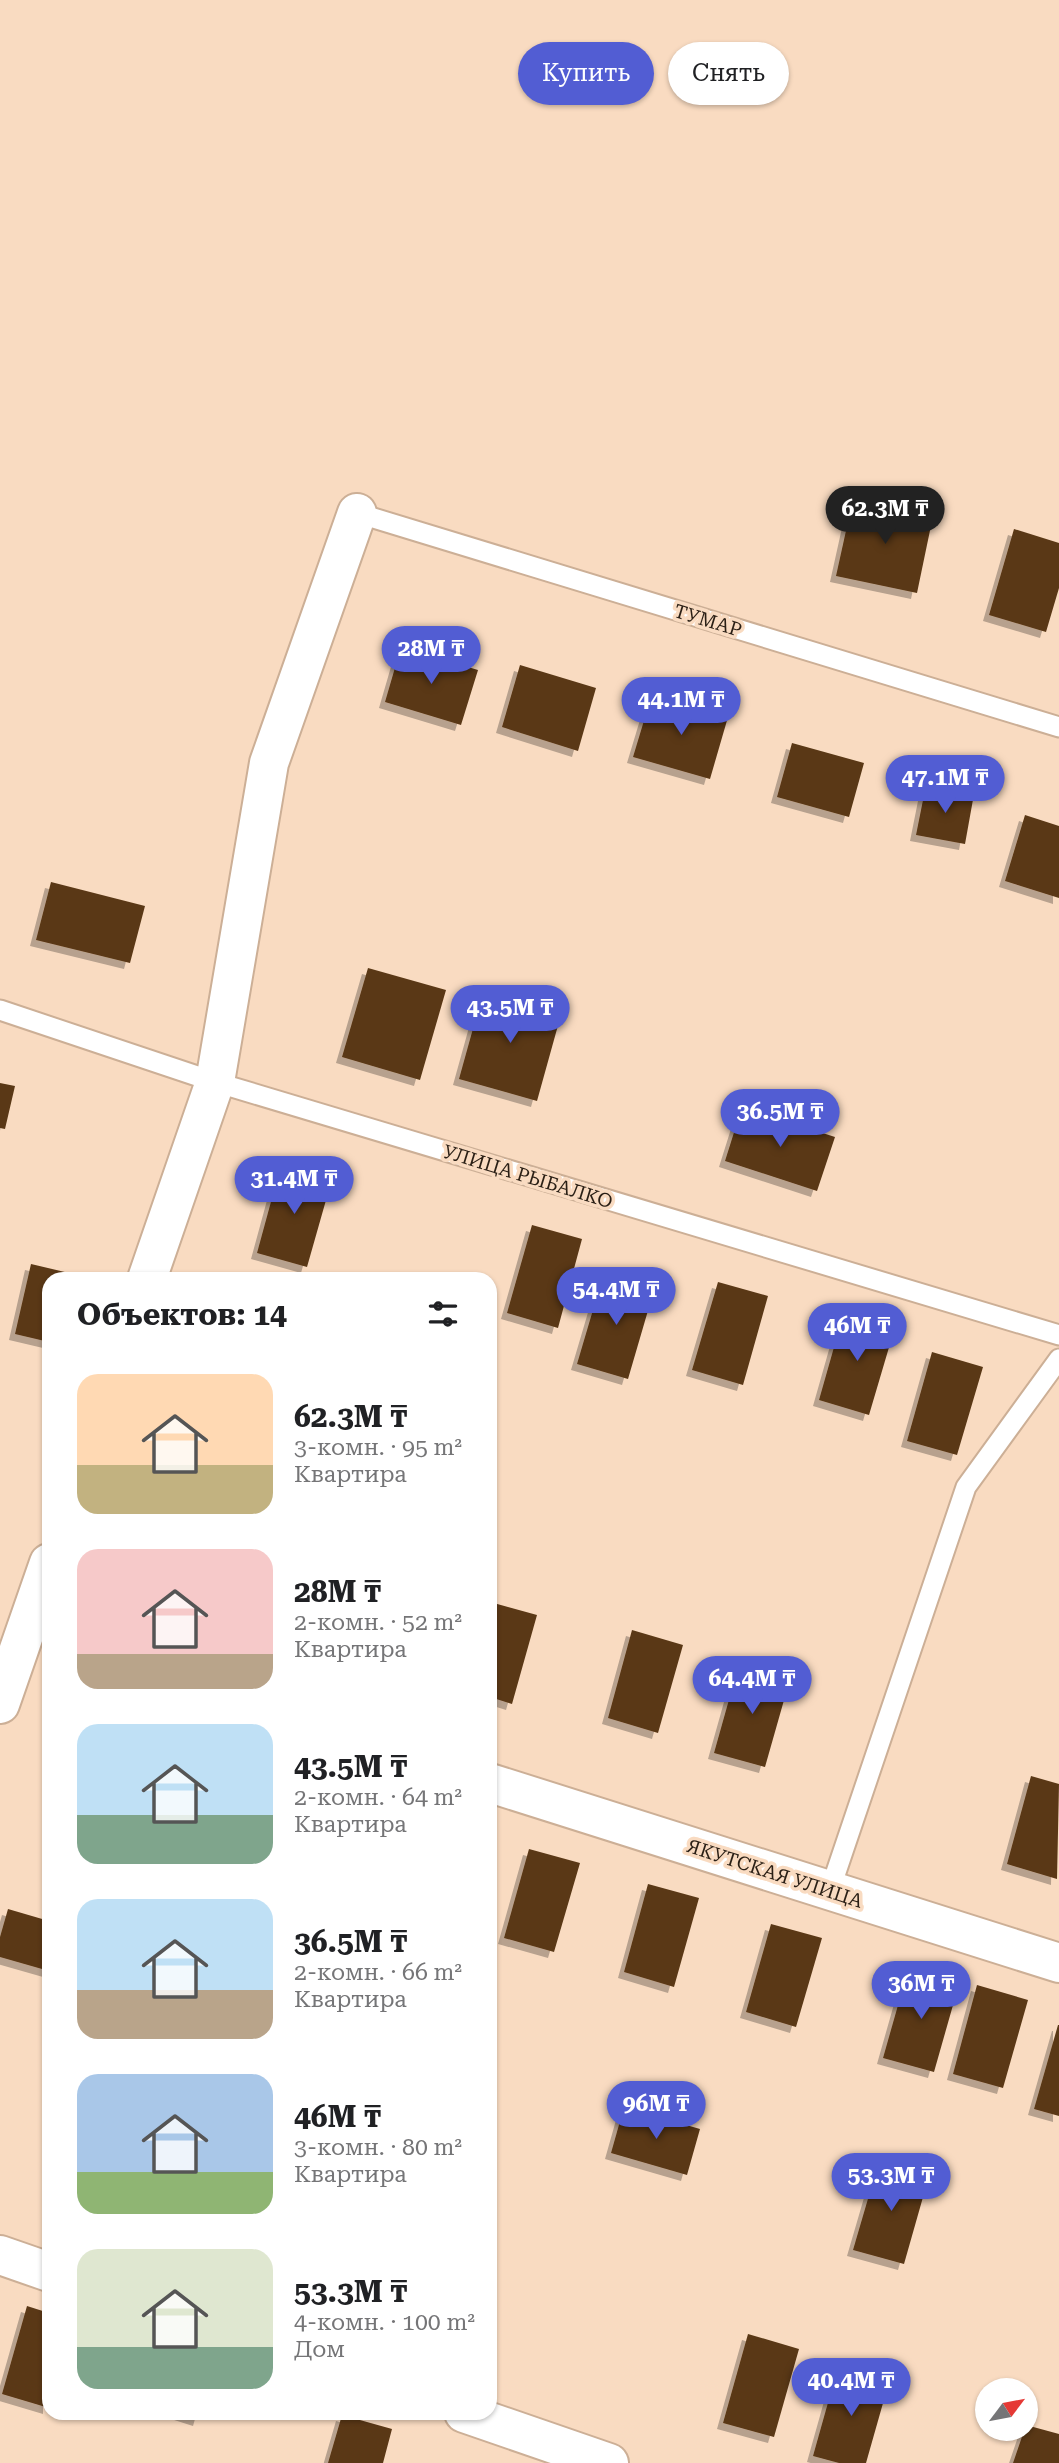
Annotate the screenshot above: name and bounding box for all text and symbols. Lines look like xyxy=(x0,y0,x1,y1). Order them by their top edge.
chip: Купить xyxy=(518,42,654,105)
chip: Снять xyxy=(668,42,789,105)
pin: 62.3M ₸ xyxy=(820,486,950,546)
text: 62.3M ₸ xyxy=(842,495,928,522)
street label: ТУМАР xyxy=(671,599,744,642)
pin: 28M ₸ xyxy=(382,626,480,686)
text: 28M ₸ xyxy=(398,635,464,662)
pin: 44.1M ₸ xyxy=(616,678,746,737)
text: 44.1M ₸ xyxy=(638,686,724,713)
pin: 47.1M ₸ xyxy=(880,756,1010,815)
text: 47.1M ₸ xyxy=(902,764,988,791)
pin: 43.5M ₸ xyxy=(445,986,575,1045)
text: 43.5M ₸ xyxy=(467,994,553,1021)
pin: 36.5M ₸ xyxy=(715,1090,845,1149)
text: 36.5M ₸ xyxy=(737,1098,823,1125)
street label: УЛИЦА РЫБАЛКО xyxy=(440,1140,615,1213)
pin: 31.4M ₸ xyxy=(229,1156,359,1216)
text: 31.4M ₸ xyxy=(251,1165,337,1192)
pin: 54.4M ₸ xyxy=(551,1268,681,1327)
text: 54.4M ₸ xyxy=(573,1276,659,1303)
icon: filters xyxy=(424,1295,462,1333)
text: Объектов: 14 xyxy=(77,1297,287,1332)
pin: 46M ₸ xyxy=(808,1304,906,1363)
text: 46M ₸ xyxy=(824,1312,890,1339)
text: 62.3M ₸ xyxy=(294,1399,407,1434)
icon: home xyxy=(133,1402,217,1486)
text: 3-комн. · 95 m² xyxy=(294,1434,462,1461)
text: Квартира xyxy=(294,1461,407,1488)
text: 28M ₸ xyxy=(294,1574,381,1609)
icon: home xyxy=(133,1577,217,1661)
text: 2-комн. · 52 m² xyxy=(294,1609,462,1636)
text: Квартира xyxy=(294,1636,407,1663)
pin: 64.4M ₸ xyxy=(687,1656,817,1716)
text: 64.4M ₸ xyxy=(709,1665,795,1692)
text: 43.5M ₸ xyxy=(294,1749,407,1784)
icon: home xyxy=(133,1752,217,1836)
text: 2-комн. · 64 m² xyxy=(294,1784,462,1811)
text: Квартира xyxy=(294,1811,407,1838)
street label: ЯКУТСКАЯ УЛИЦА xyxy=(684,1834,866,1913)
text: 36.5M ₸ xyxy=(294,1924,407,1959)
icon: home xyxy=(133,1927,217,2011)
text: 2-комн. · 66 m² xyxy=(294,1959,462,1986)
pin: 36M ₸ xyxy=(872,1962,970,2021)
text: 36M ₸ xyxy=(888,1970,954,1997)
text: Квартира xyxy=(294,1986,407,2013)
pin: 96M ₸ xyxy=(607,2082,705,2141)
text: 96M ₸ xyxy=(623,2090,689,2117)
text: 46M ₸ xyxy=(294,2099,381,2134)
icon: home xyxy=(133,2102,217,2186)
text: 3-комн. · 80 m² xyxy=(294,2134,462,2161)
pin: 53.3M ₸ xyxy=(826,2154,956,2213)
text: Квартира xyxy=(294,2161,407,2188)
text: 53.3M ₸ xyxy=(848,2162,934,2189)
text: 53.3M ₸ xyxy=(294,2274,407,2309)
icon: home xyxy=(133,2277,217,2361)
text: 4-комн. · 100 m² xyxy=(294,2309,475,2336)
text: Дом xyxy=(294,2336,345,2363)
pin: 40.4M ₸ xyxy=(786,2358,916,2418)
text: 40.4M ₸ xyxy=(808,2367,894,2394)
north arrow xyxy=(975,2378,1038,2441)
map controls xyxy=(975,2378,1038,2441)

